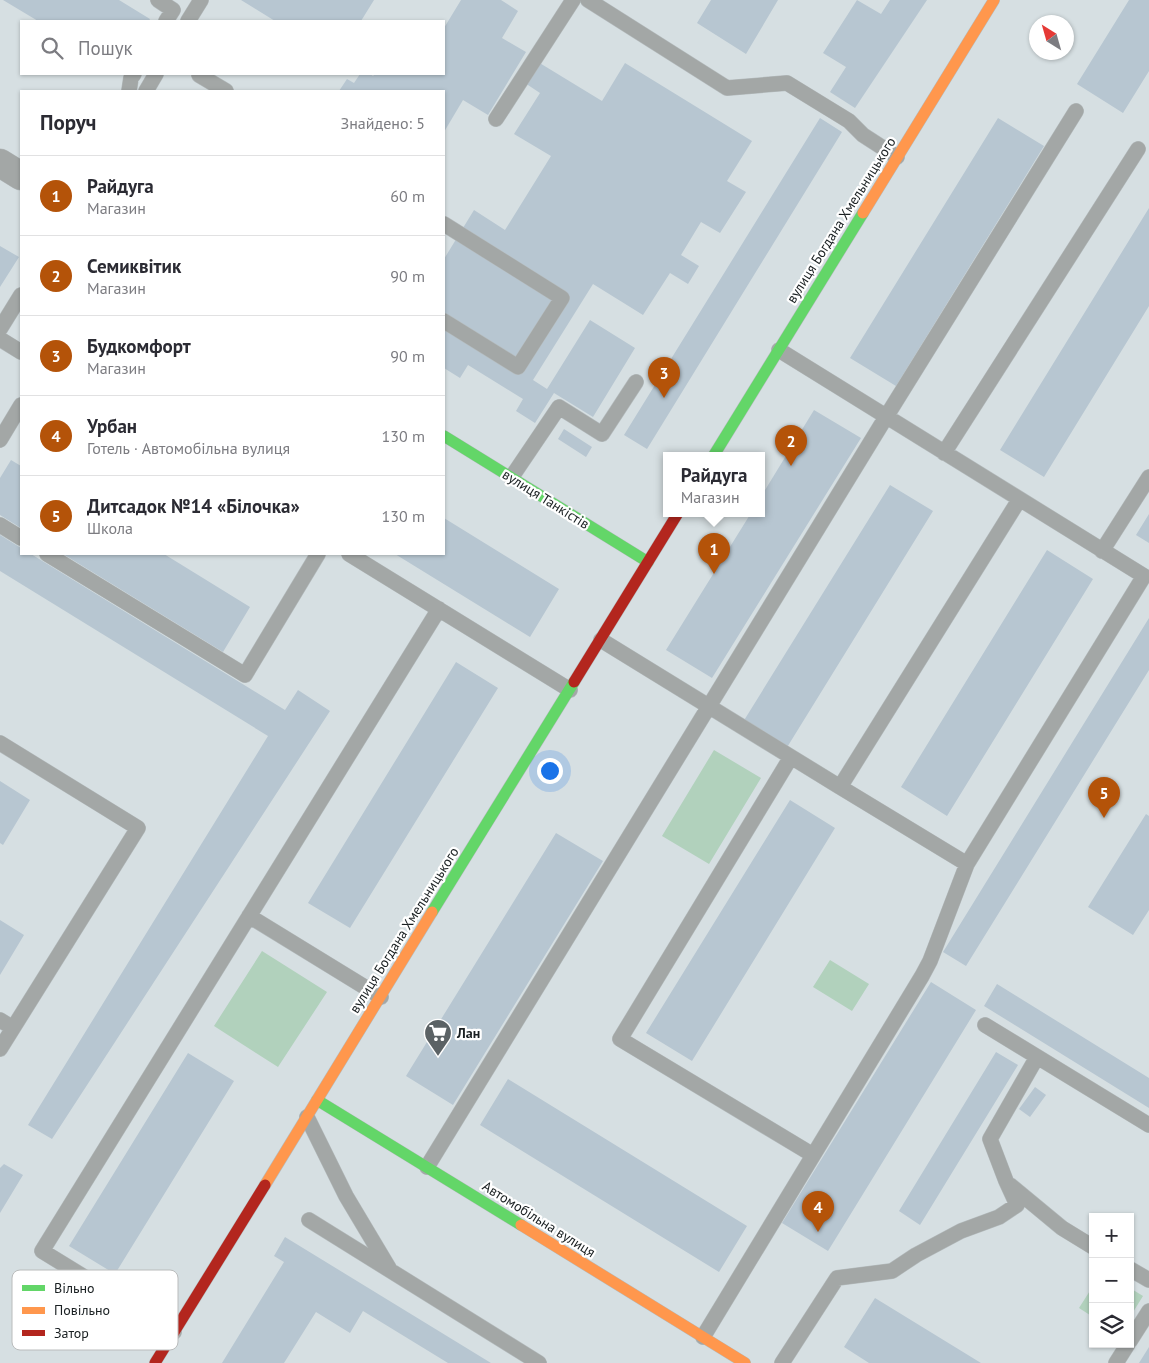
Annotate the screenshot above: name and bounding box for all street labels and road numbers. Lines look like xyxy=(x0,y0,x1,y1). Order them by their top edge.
street label: вулиця Богдана Хмельницького xyxy=(782,134,900,306)
street label: вулиця Танкістів xyxy=(499,465,593,533)
street label: вулиця Богдана Хмельницького xyxy=(345,844,463,1016)
street label: Автомобільна вулиця xyxy=(479,1177,599,1261)

